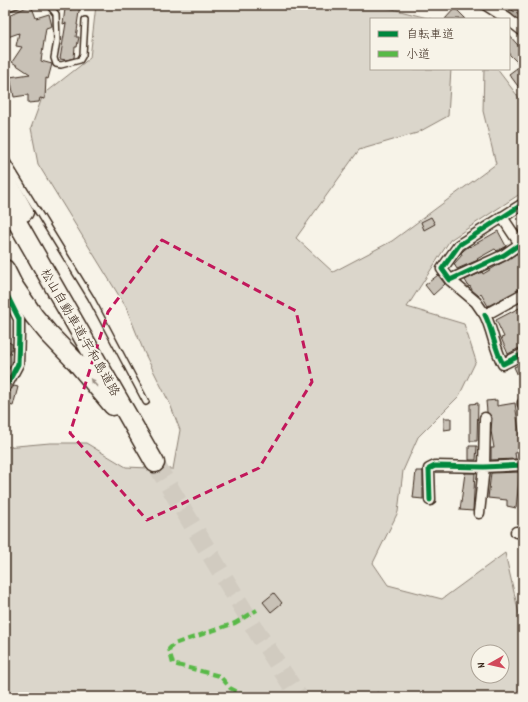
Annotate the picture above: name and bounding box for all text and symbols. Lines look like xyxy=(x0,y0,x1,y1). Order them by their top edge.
legend xyxy=(370,18,510,70)
text: 自転車道 xyxy=(406,27,454,44)
text: 小道 xyxy=(406,47,430,64)
street label: 松山自動車道;宇和島道路 xyxy=(34,266,123,401)
one-way arrow xyxy=(89,378,99,388)
north arrow xyxy=(470,644,510,684)
text: N xyxy=(474,661,490,669)

